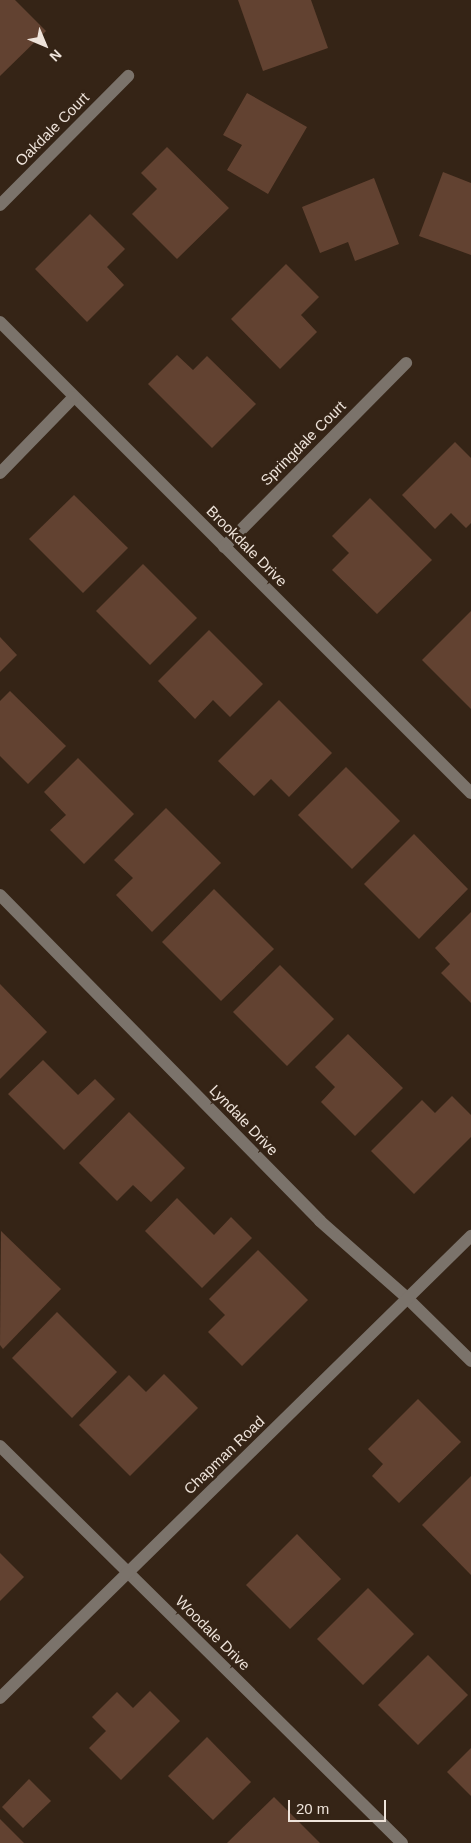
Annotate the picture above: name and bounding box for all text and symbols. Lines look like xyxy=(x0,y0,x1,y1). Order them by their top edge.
north arrow xyxy=(20,20,70,70)
text: N xyxy=(46,46,65,65)
street label: Oakdale Court xyxy=(11,88,93,170)
street label: Springdale Court xyxy=(257,397,349,489)
street label: Brookdale Drive xyxy=(203,502,291,590)
street label: Lyndale Drive xyxy=(206,1081,282,1159)
street label: Chapman Road xyxy=(180,1412,268,1498)
street label: Woodale Drive xyxy=(172,1592,254,1674)
scale bar xyxy=(291,1790,388,1822)
text: 20 m xyxy=(296,1800,329,1817)

